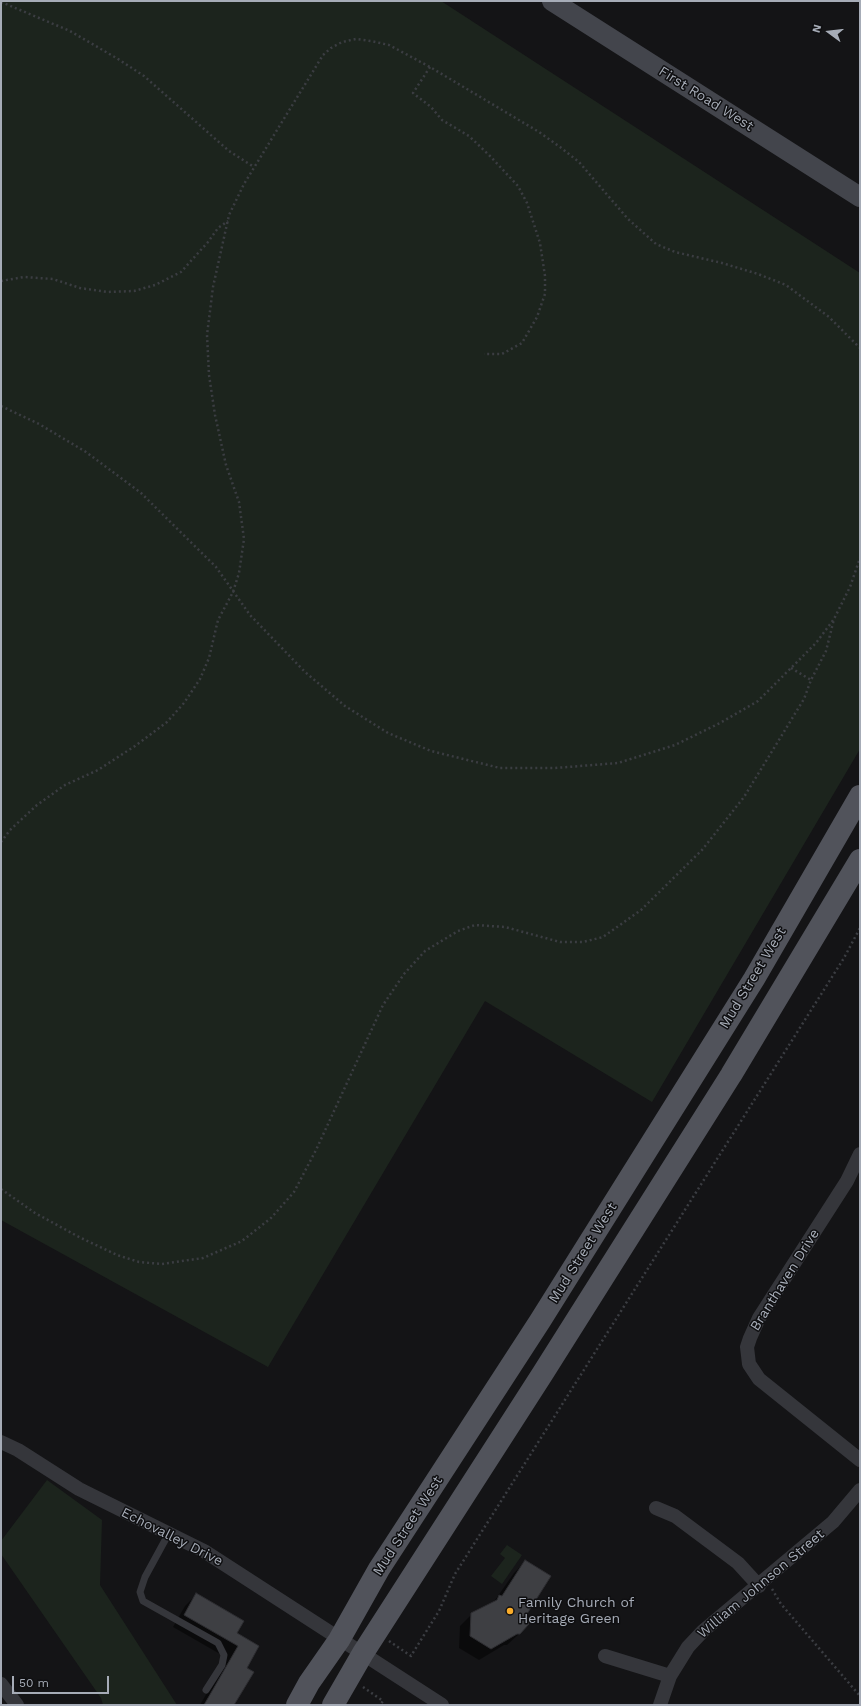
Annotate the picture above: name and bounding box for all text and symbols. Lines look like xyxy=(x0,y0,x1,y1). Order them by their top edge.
north arrow xyxy=(809,12,849,52)
text: N xyxy=(810,23,824,34)
street label: First Road West xyxy=(655,63,757,135)
street label: Mud Street West xyxy=(716,924,790,1032)
street label: Mud Street West xyxy=(545,1200,621,1306)
street label: Branthaven Drive xyxy=(747,1226,823,1334)
street label: Mud Street West xyxy=(370,1473,446,1579)
street label: Echovalley Drive xyxy=(118,1504,226,1570)
street label: William Johnson Street xyxy=(694,1526,828,1642)
place label: Family Church of Heritage Green xyxy=(518,1595,634,1628)
marker: Family Church of Heritage Green xyxy=(505,1606,515,1616)
scale bar xyxy=(14,1668,111,1694)
text: 50 m xyxy=(19,1676,49,1690)

